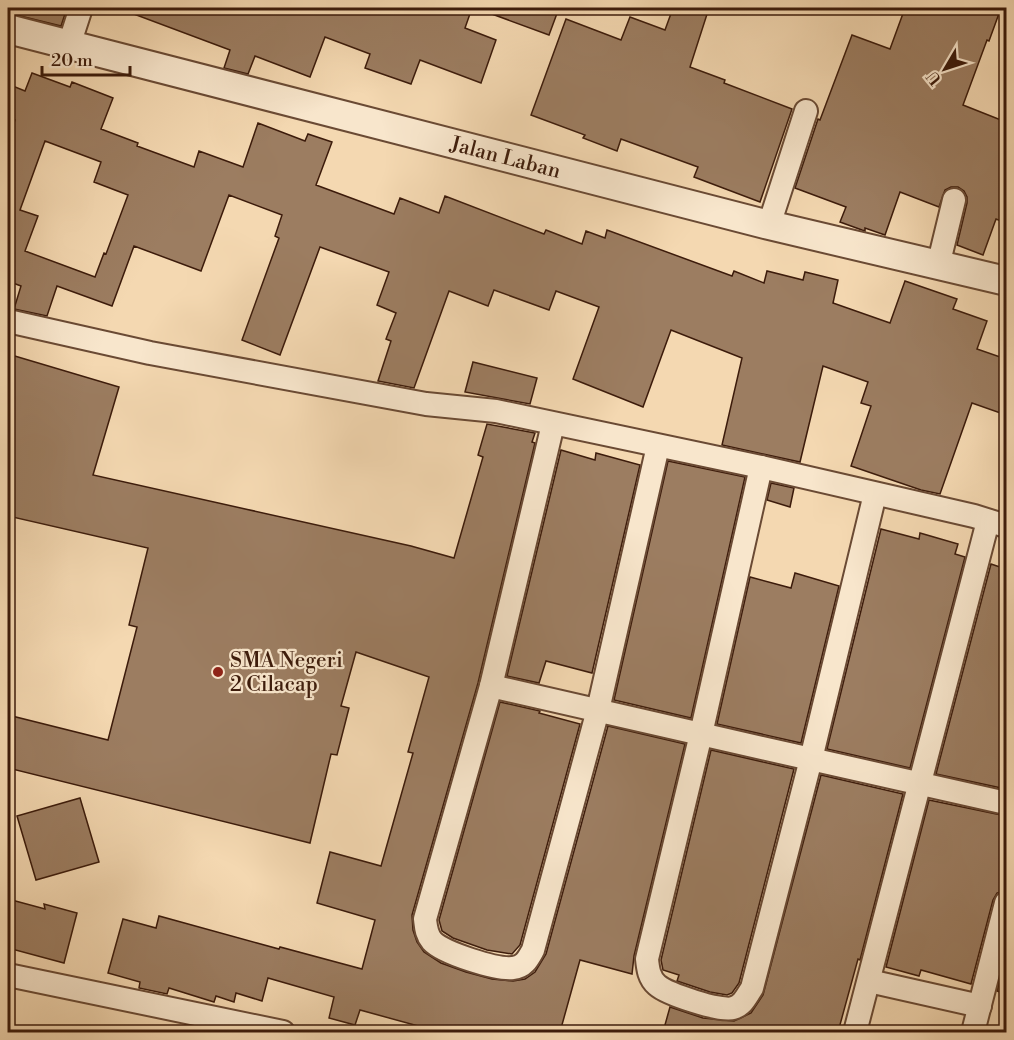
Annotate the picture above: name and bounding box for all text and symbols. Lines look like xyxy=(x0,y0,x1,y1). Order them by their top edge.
scale bar xyxy=(42,39,130,77)
north arrow xyxy=(915,39,975,99)
text: 20 m xyxy=(51,49,93,72)
text: U xyxy=(922,66,946,89)
street label: Jalan Laban xyxy=(447,131,564,185)
place label: SMA Negeri 2 Cilacap xyxy=(230,648,343,698)
marker: SMA Negeri 2 Cilacap xyxy=(211,665,225,679)

